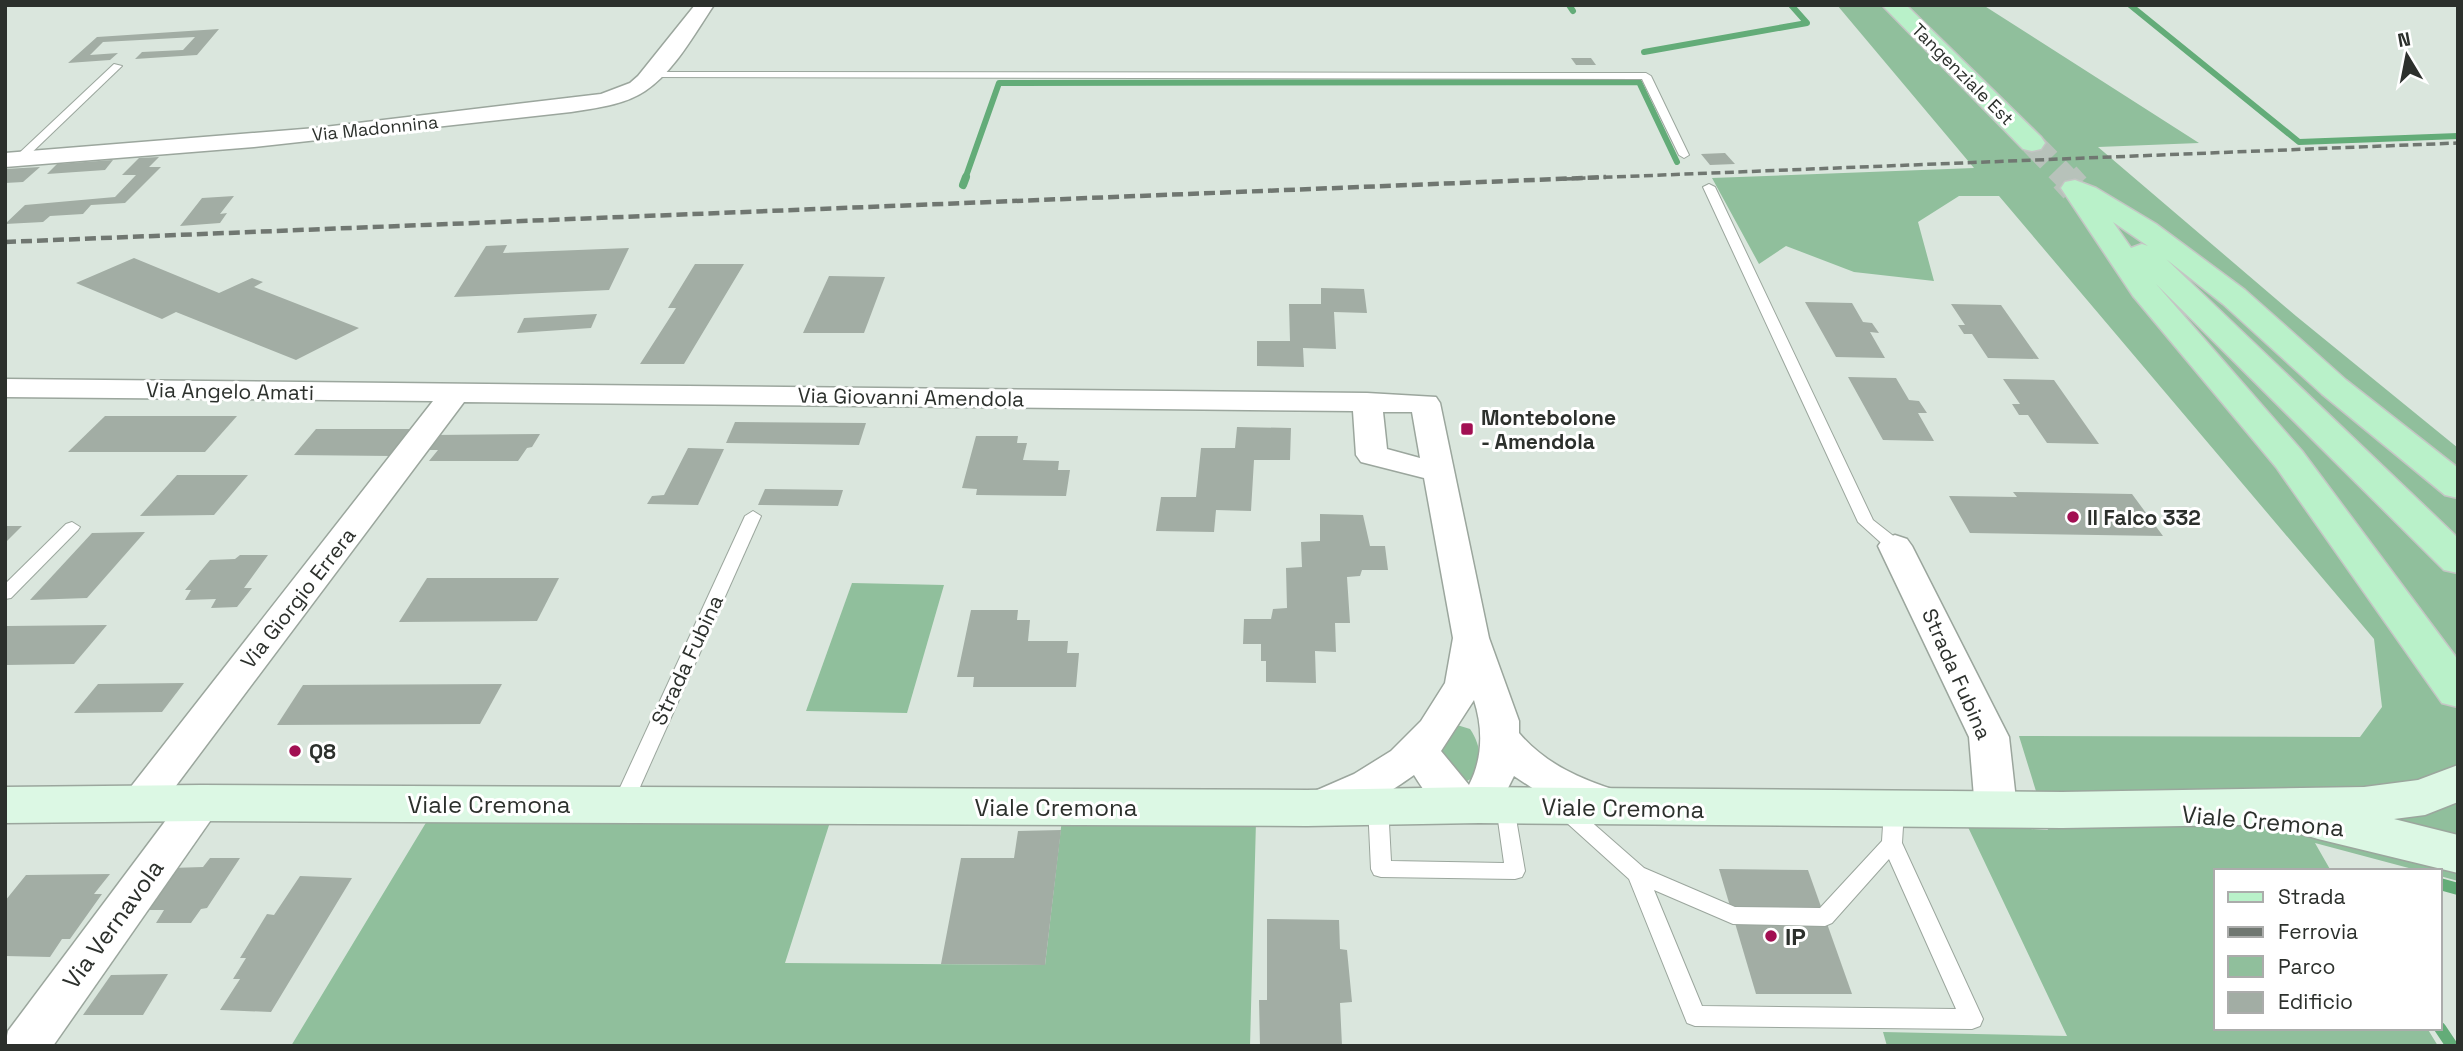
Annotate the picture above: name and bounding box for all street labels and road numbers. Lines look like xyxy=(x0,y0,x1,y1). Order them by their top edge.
street label: Tangenziale Est xyxy=(1907,18,2019,130)
street label: Via Madonnina xyxy=(311,110,439,146)
street label: Via Angelo Amati xyxy=(146,376,314,406)
street label: Via Giovanni Amendola xyxy=(798,382,1024,412)
street label: Via Giorgio Errera xyxy=(235,522,361,674)
street label: Strada Fubina xyxy=(645,591,729,729)
street label: Strada Fubina xyxy=(1916,604,1998,744)
street label: Viale Cremona xyxy=(407,789,571,820)
street label: Viale Cremona xyxy=(1541,791,1705,825)
street label: Viale Cremona xyxy=(974,792,1138,823)
street label: Viale Cremona xyxy=(2180,798,2346,844)
street label: Via Vernavola xyxy=(56,853,170,995)

